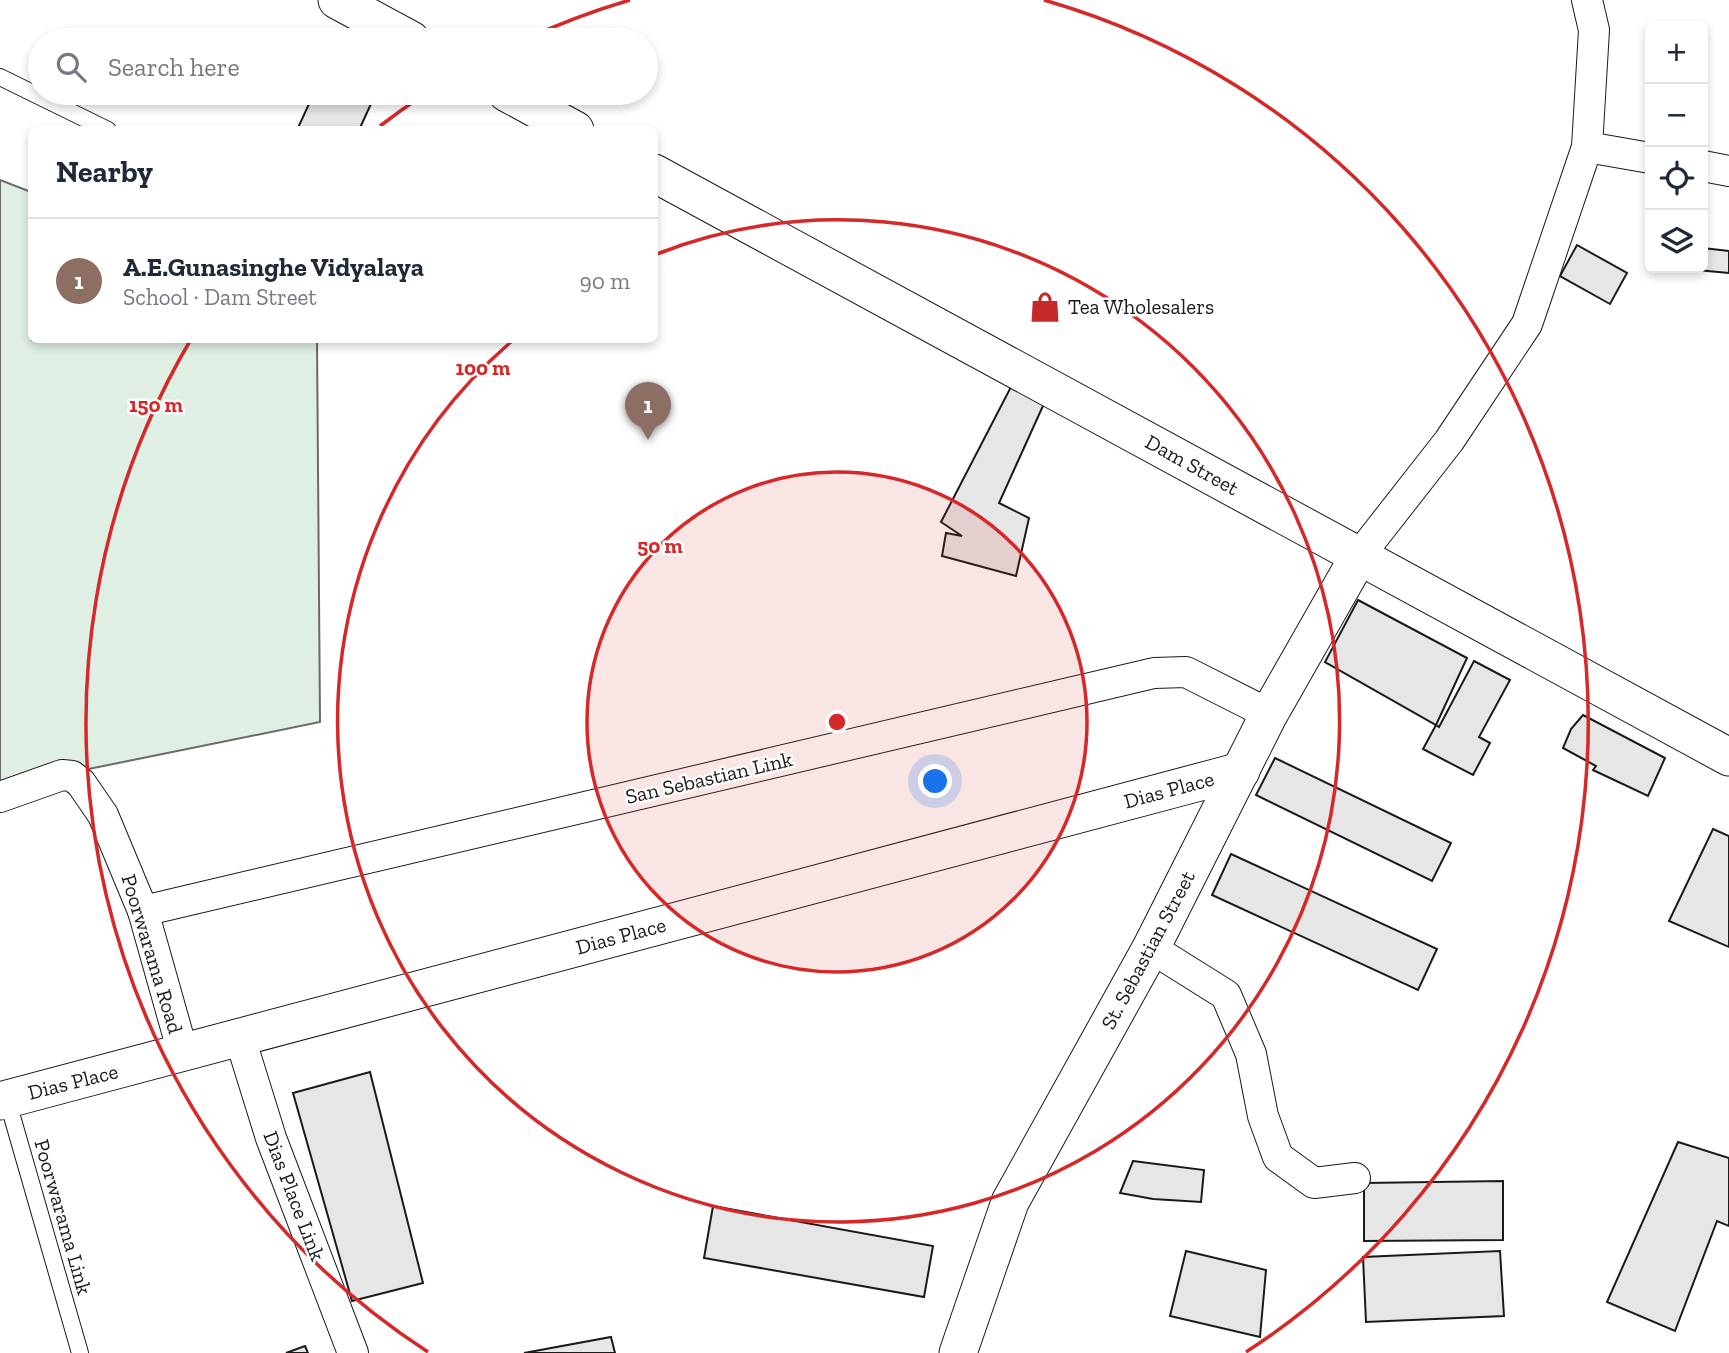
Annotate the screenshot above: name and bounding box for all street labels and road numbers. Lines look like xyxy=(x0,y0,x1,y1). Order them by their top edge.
street label: Dam Street xyxy=(1141,429,1244,501)
street label: San Sebastian Link xyxy=(623,746,795,809)
street label: Dias Place xyxy=(1121,765,1217,814)
street label: St. Sebastian Street xyxy=(1095,866,1200,1033)
street label: Poorwarama Road xyxy=(116,871,189,1037)
street label: Dias Place xyxy=(573,911,669,960)
street label: Dias Place xyxy=(25,1058,121,1105)
street label: Dias Place Link xyxy=(258,1127,331,1264)
street label: Poorwarama Link xyxy=(29,1136,98,1298)

